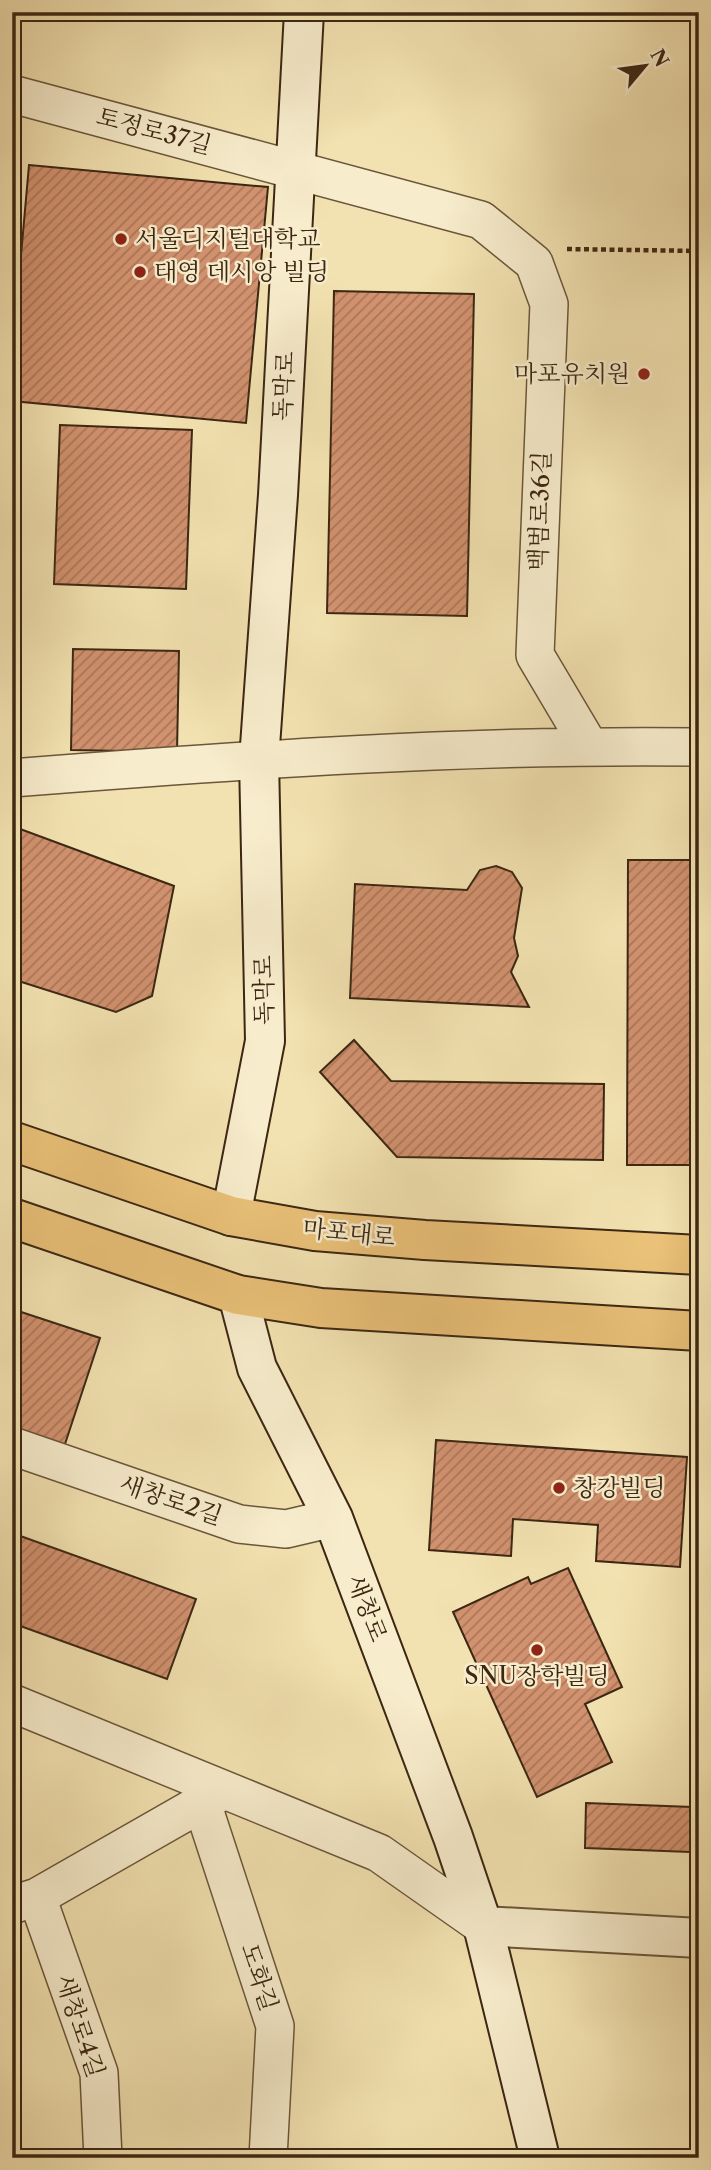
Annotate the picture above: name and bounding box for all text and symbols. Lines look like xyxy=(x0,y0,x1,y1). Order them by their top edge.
north arrow xyxy=(610,32,680,102)
text: N xyxy=(645,45,673,71)
street label: 토정로37길 xyxy=(93,101,215,160)
place label: 서울디지털대학교 xyxy=(135,224,320,253)
marker: 서울디지털대학교 xyxy=(113,231,129,247)
place label: 태영 데시앙 빌딩 xyxy=(154,257,329,286)
marker: 태영 데시앙 빌딩 xyxy=(132,264,148,280)
street label: 독막로 xyxy=(267,350,300,421)
place label: 마포유치원 xyxy=(514,359,630,388)
marker: 마포유치원 xyxy=(636,366,652,382)
street label: 백범로36길 xyxy=(523,451,556,571)
street label: 독막로 xyxy=(248,955,279,1025)
street label: 마포대로 xyxy=(301,1213,397,1252)
street label: 새창로2길 xyxy=(116,1468,226,1531)
place label: 창강빌딩 xyxy=(573,1473,666,1502)
marker: 창강빌딩 xyxy=(551,1480,567,1496)
street label: 새창로 xyxy=(341,1570,393,1645)
marker: SNU장학빌딩 xyxy=(529,1642,545,1658)
place label: SNU장학빌딩 xyxy=(464,1661,610,1690)
street label: 도화길 xyxy=(235,1939,284,2014)
street label: 새창로4길 xyxy=(50,1971,111,2081)

